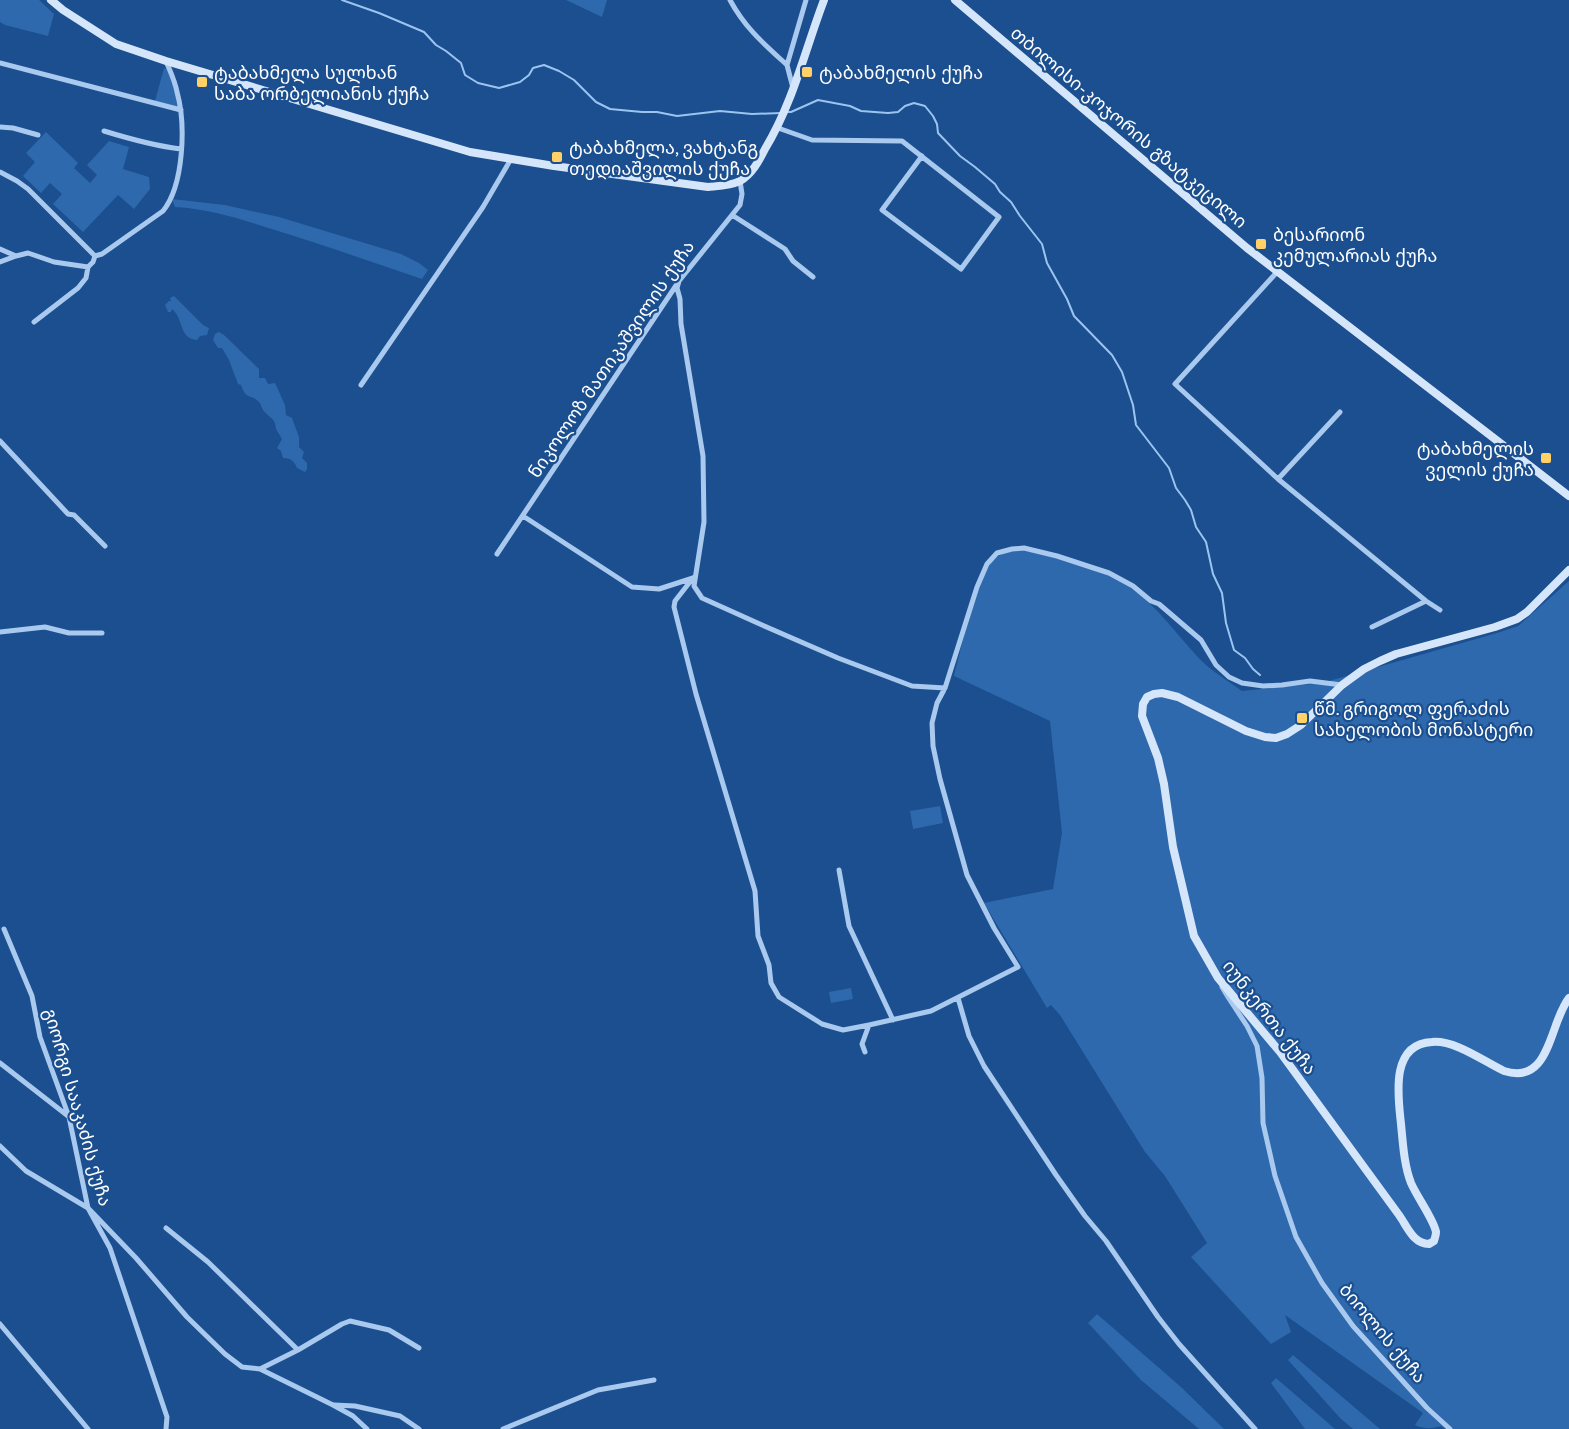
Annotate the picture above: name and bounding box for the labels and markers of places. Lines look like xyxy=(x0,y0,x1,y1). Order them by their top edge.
place label: ტაბახმელა სულხან საბა ორბელიანის ქუჩა xyxy=(214,61,429,105)
place label: ტაბახმელის ქუჩა xyxy=(819,61,983,84)
marker: ტაბახმელის ქუჩა xyxy=(800,65,814,79)
marker: ტაბახმელა სულხან საბა ორბელიანის ქუჩა xyxy=(195,75,209,89)
place label: ტაბახმელა, ვახტანგ თედიაშვილის ქუჩა xyxy=(569,136,758,180)
marker: ტაბახმელა, ვახტანგ თედიაშვილის ქუჩა xyxy=(550,150,564,164)
place label: ბესარიონ კემულარიას ქუჩა xyxy=(1273,223,1437,267)
marker: ბესარიონ კემულარიას ქუჩა xyxy=(1254,237,1268,251)
place label: ტაბახმელის ველის ქუჩა xyxy=(1417,437,1534,481)
marker: ტაბახმელის ველის ქუჩა xyxy=(1539,451,1553,465)
place label: წმ. გრიგოლ ფერაძის სახელობის მონასტერი xyxy=(1314,697,1533,741)
marker: წმ. გრიგოლ ფერაძის სახელობის მონასტერი xyxy=(1295,711,1309,725)

